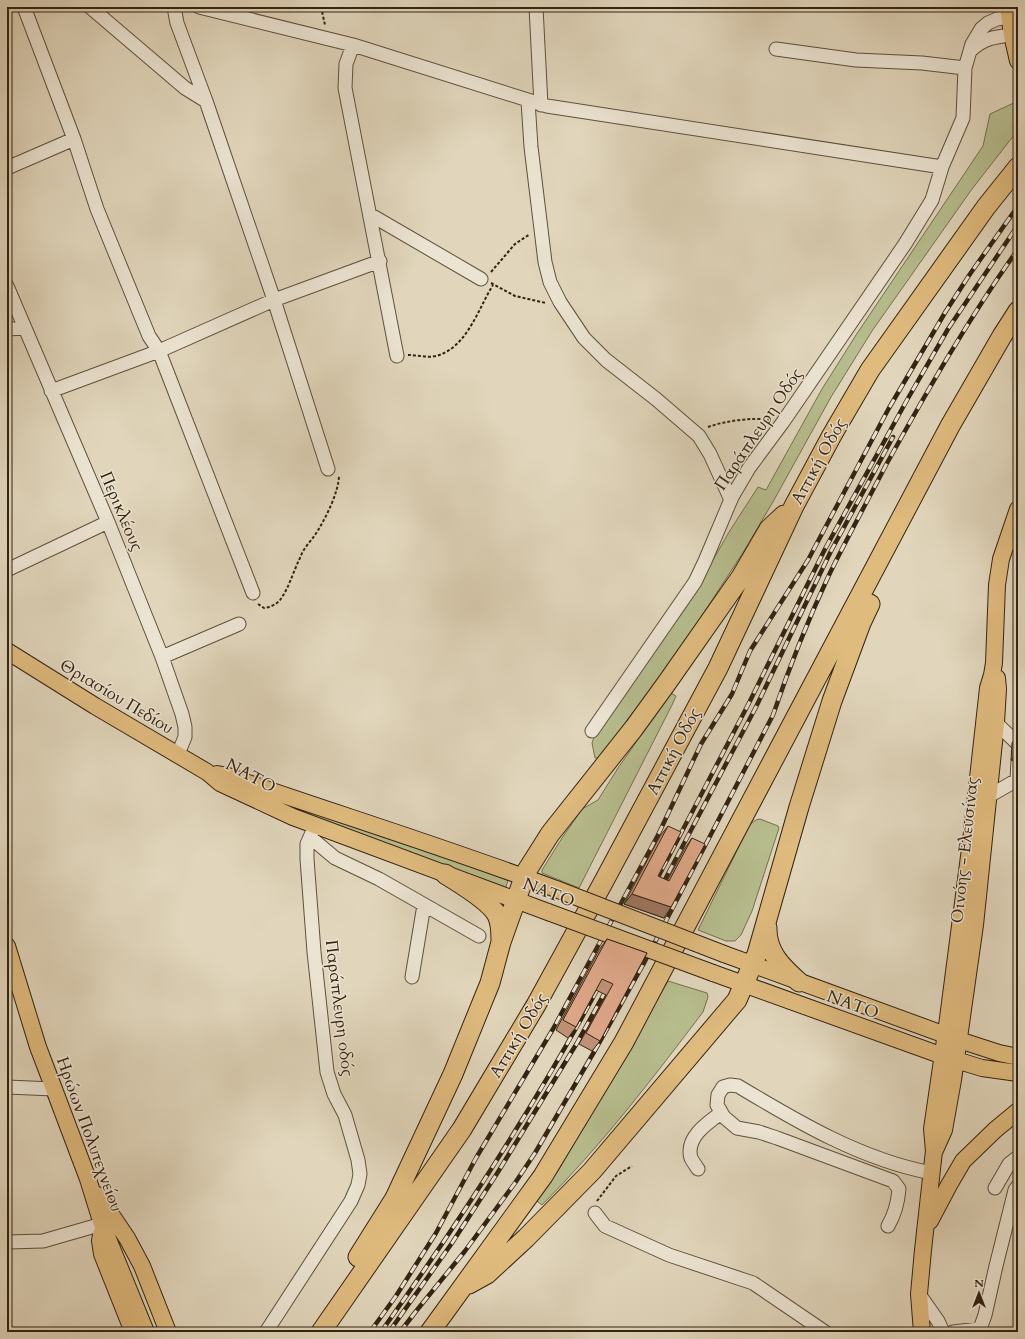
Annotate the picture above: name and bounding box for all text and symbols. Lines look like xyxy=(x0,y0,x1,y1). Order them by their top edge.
street label: Παράπλευρη Οδός xyxy=(709,364,808,495)
street label: Αττική Οδός xyxy=(785,414,852,509)
street label: Περικλέους xyxy=(94,468,149,555)
street label: Θριασίου Πεδίου xyxy=(56,653,178,740)
street label: Αττική Οδός xyxy=(641,704,706,799)
street label: ΝΑΤΟ xyxy=(222,753,280,798)
street label: Οινόης - Ελευσίνας xyxy=(945,776,984,924)
street label: ΝΑΤΟ xyxy=(520,872,578,913)
street label: Παράπλευρη οδός xyxy=(320,938,359,1078)
street label: ΝΑΤΟ xyxy=(824,984,882,1024)
street label: Αττική Οδός xyxy=(484,988,553,1082)
street label: Ηρώων Πολυτεχνείου xyxy=(51,1053,128,1215)
north arrow xyxy=(959,1273,999,1313)
text: N xyxy=(974,1276,984,1291)

